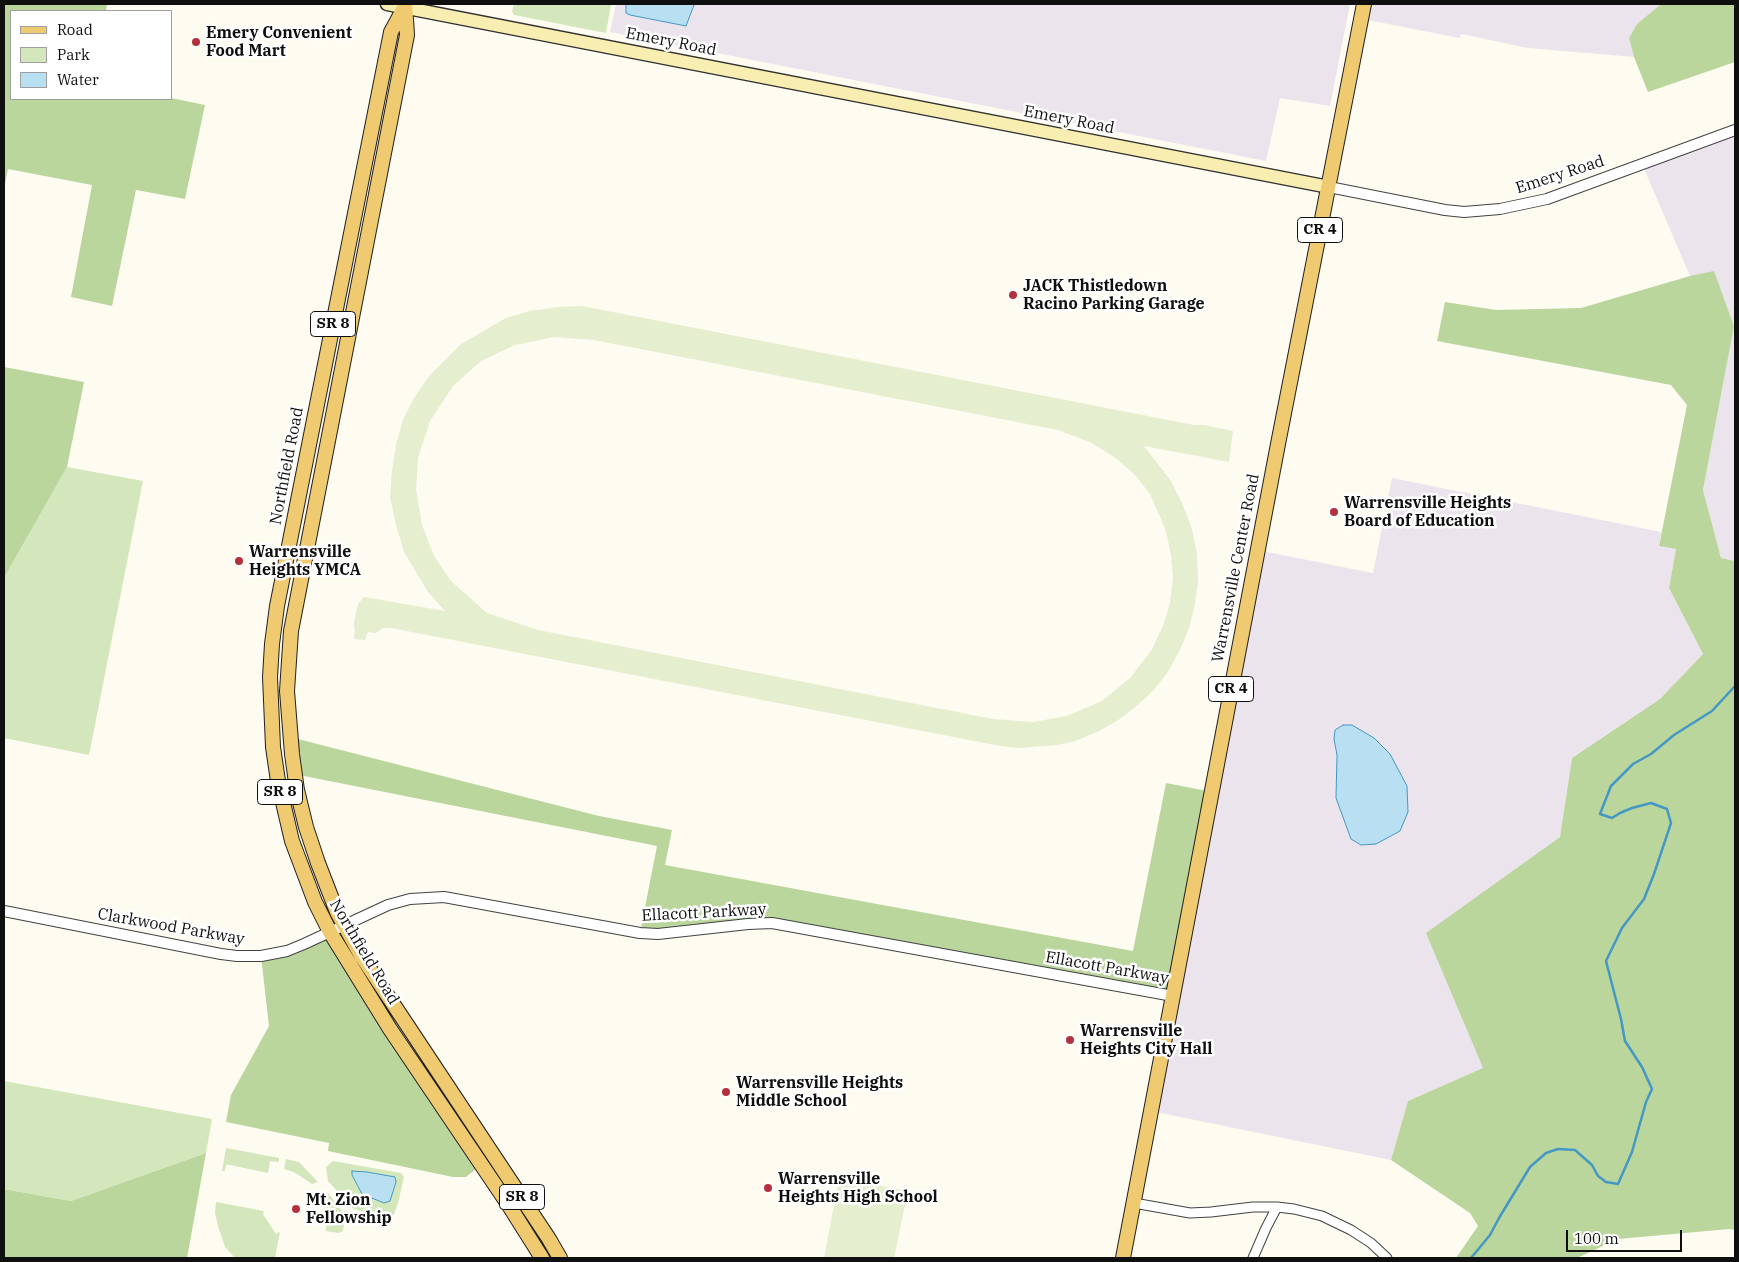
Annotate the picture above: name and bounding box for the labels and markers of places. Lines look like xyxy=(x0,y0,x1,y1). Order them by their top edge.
place label: Emery Convenient Food Mart xyxy=(206,23,352,61)
marker: Emery Convenient Food Mart xyxy=(190,36,202,48)
place label: JACK Thistledown Racino Parking Garage xyxy=(1023,276,1205,314)
marker: JACK Thistledown Racino Parking Garage xyxy=(1007,289,1019,301)
place label: Warrensville Heights Board of Education xyxy=(1344,493,1511,531)
marker: Warrensville Heights Board of Education xyxy=(1328,506,1340,518)
place label: Warrensville Heights YMCA xyxy=(249,542,361,580)
marker: Warrensville Heights YMCA xyxy=(233,555,245,567)
place label: Warrensville Heights City Hall xyxy=(1080,1021,1212,1059)
marker: Warrensville Heights City Hall xyxy=(1064,1034,1076,1046)
place label: Warrensville Heights Middle School xyxy=(736,1073,903,1111)
marker: Warrensville Heights Middle School xyxy=(720,1086,732,1098)
place label: Warrensville Heights High School xyxy=(778,1169,938,1207)
marker: Warrensville Heights High School xyxy=(762,1182,774,1194)
place label: Mt. Zion Fellowship xyxy=(306,1190,392,1228)
marker: Mt. Zion Fellowship xyxy=(290,1203,302,1215)

